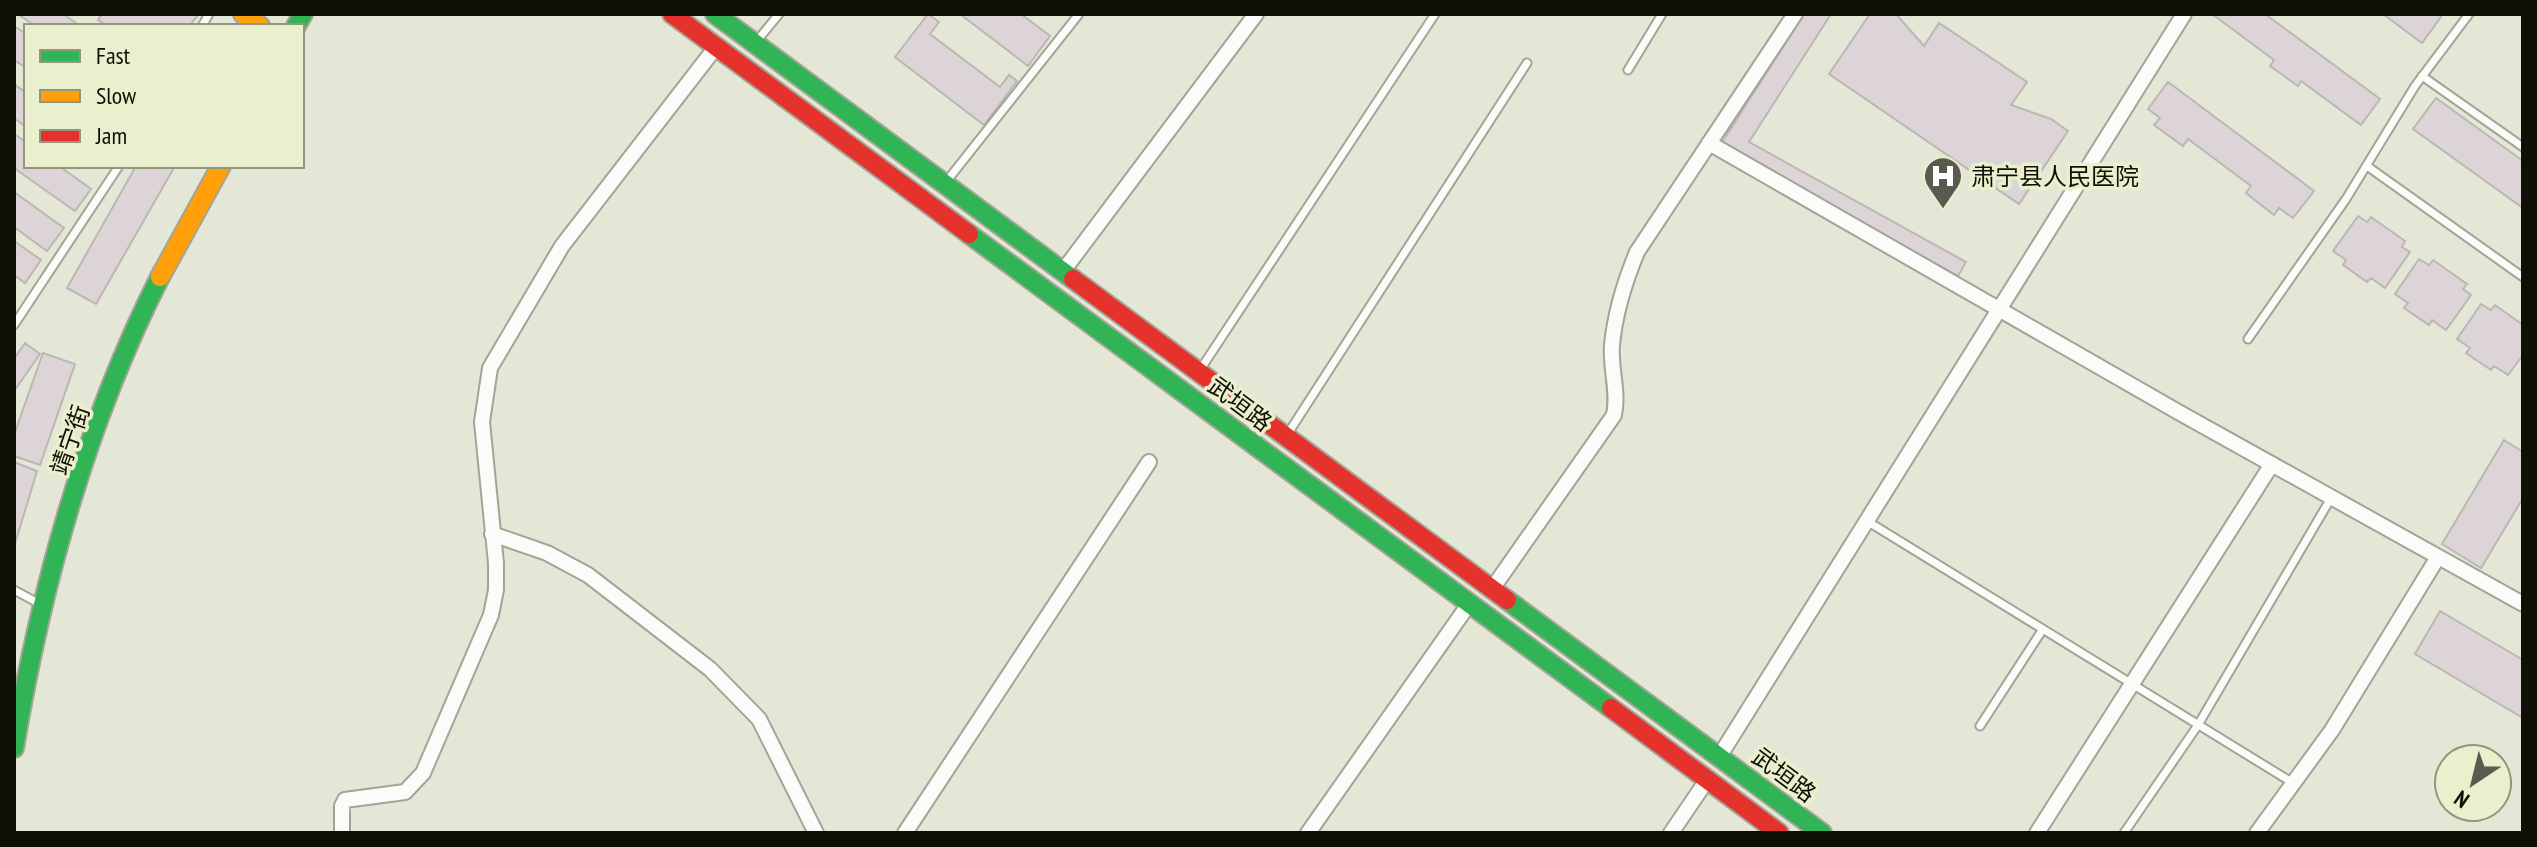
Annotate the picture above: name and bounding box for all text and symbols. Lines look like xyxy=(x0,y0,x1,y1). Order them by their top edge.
legend xyxy=(24,24,304,168)
text: Fast xyxy=(96,40,131,71)
text: Slow xyxy=(96,80,137,111)
text: Jam xyxy=(95,120,127,151)
hospital icon: 肃宁县人民医院 xyxy=(1922,155,1964,210)
place label: 肃宁县人民医院 xyxy=(1971,161,2139,192)
street label: 武垣路 xyxy=(1202,370,1278,438)
street label: 靖宁街 xyxy=(44,401,96,479)
street label: 武垣路 xyxy=(1746,741,1822,809)
north arrow xyxy=(2433,743,2513,823)
text: N xyxy=(2449,785,2474,814)

